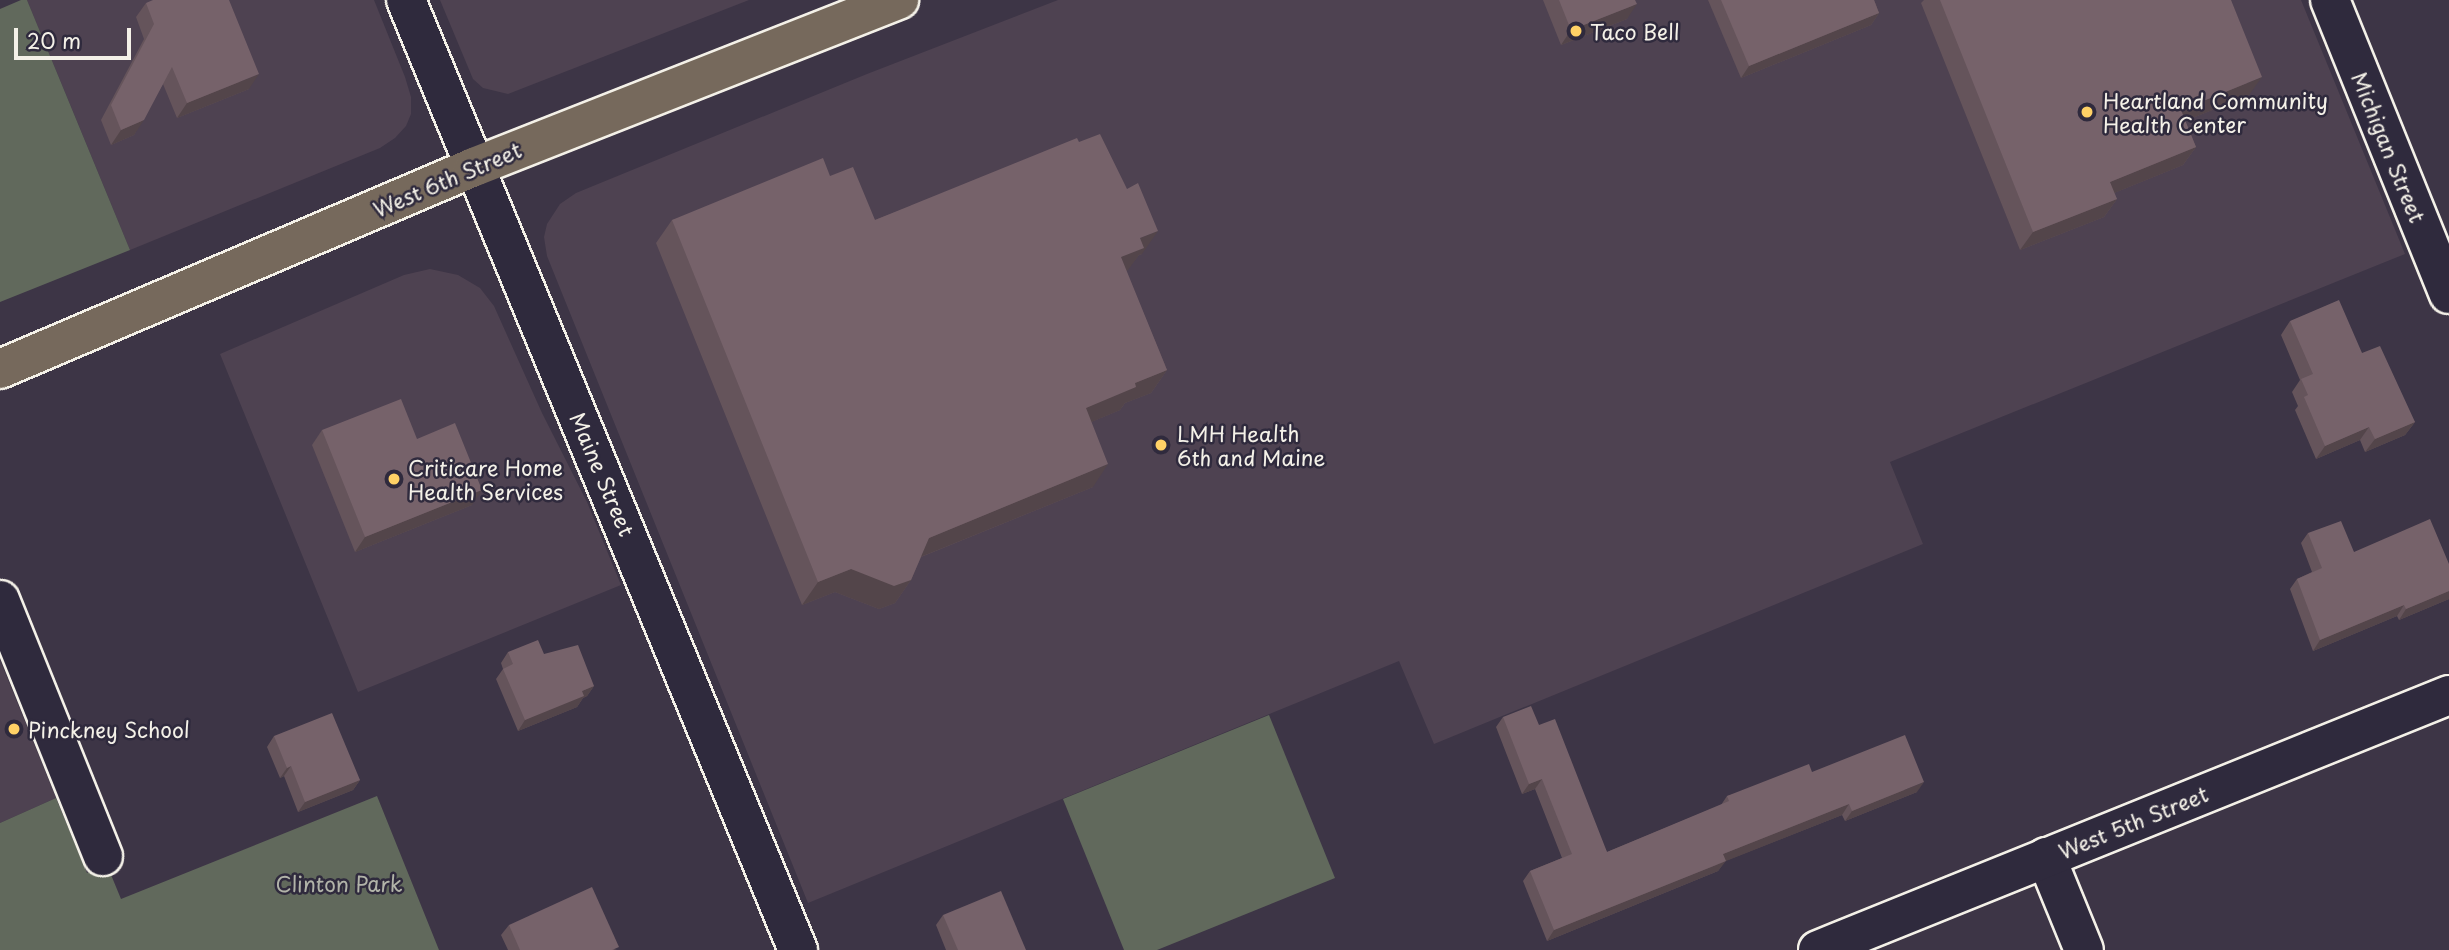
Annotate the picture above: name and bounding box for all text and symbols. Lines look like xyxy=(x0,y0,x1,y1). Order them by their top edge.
scale bar xyxy=(18,14,135,58)
place label: Taco Bell xyxy=(1590,18,1682,44)
marker: Taco Bell xyxy=(1568,23,1584,39)
text: 20 m xyxy=(27,24,81,56)
street label: Michigan Street xyxy=(2347,68,2431,226)
place label: Heartland Community Health Center xyxy=(2103,87,2329,137)
marker: Heartland Community Health Center xyxy=(2077,102,2097,122)
street label: West 6th Street xyxy=(368,136,526,222)
street label: Maine Street xyxy=(566,408,640,540)
place label: LMH Health 6th and Maine xyxy=(1177,420,1328,470)
marker: LMH Health 6th and Maine xyxy=(1151,435,1171,455)
place label: Criticare Home Health Services xyxy=(408,454,564,504)
marker: Criticare Home Health Services xyxy=(386,471,402,487)
place label: Pinckney School xyxy=(28,716,192,742)
marker: Pinckney School xyxy=(6,721,22,737)
street label: West 5th Street xyxy=(2054,780,2212,864)
park label: Clinton Park xyxy=(276,870,402,896)

